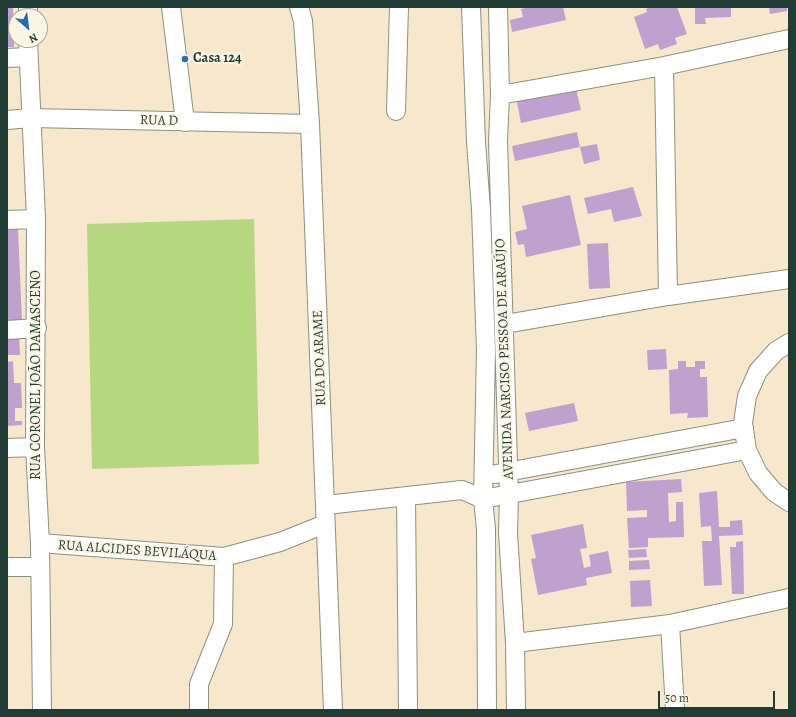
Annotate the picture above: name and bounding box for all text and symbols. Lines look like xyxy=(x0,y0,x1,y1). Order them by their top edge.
north arrow xyxy=(8,8,48,48)
text: N xyxy=(26,30,40,47)
place label: Casa 124 xyxy=(193,51,242,67)
marker: Casa 124 xyxy=(180,54,190,64)
street label: RUA D xyxy=(140,112,178,130)
street label: AVENIDA NARCISO PESSOA DE ARAÚJO xyxy=(492,238,518,480)
street label: RUA CORONEL JOÃO DAMASCENO xyxy=(29,270,45,480)
street label: RUA DO ARAME xyxy=(310,310,330,406)
street label: RUA ALCIDES BEVILÁQUA xyxy=(57,537,217,565)
scale bar xyxy=(660,683,777,709)
text: 50 m xyxy=(665,690,689,706)

